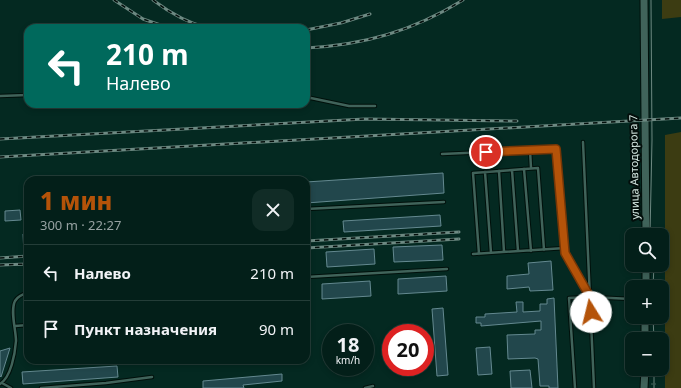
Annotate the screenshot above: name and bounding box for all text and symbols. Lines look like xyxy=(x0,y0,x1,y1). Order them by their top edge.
text: 210 m xyxy=(106,35,189,73)
icon: left xyxy=(40,40,92,92)
text: Налево xyxy=(106,71,171,95)
street label: улица Автодорога 7 xyxy=(625,114,642,220)
pin xyxy=(469,135,503,169)
icon: arrive xyxy=(475,141,497,163)
text: 1 мин xyxy=(40,184,112,217)
button: close xyxy=(252,189,294,231)
text: 300 m · 22:27 xyxy=(40,216,121,234)
map controls xyxy=(625,228,669,376)
button: search xyxy=(625,228,669,272)
icon: left xyxy=(40,262,62,284)
text: Налево xyxy=(74,263,131,283)
text: 210 m xyxy=(250,263,294,283)
button: + xyxy=(625,280,669,324)
position arrow xyxy=(570,291,612,333)
icon: arrive xyxy=(40,318,62,340)
text: Пункт назначения xyxy=(74,319,217,339)
text: 90 m xyxy=(259,319,294,339)
speed limit sign: 20 xyxy=(382,324,434,376)
text: 18 xyxy=(337,331,359,358)
button: − xyxy=(625,332,669,376)
text: km/h xyxy=(336,353,360,367)

